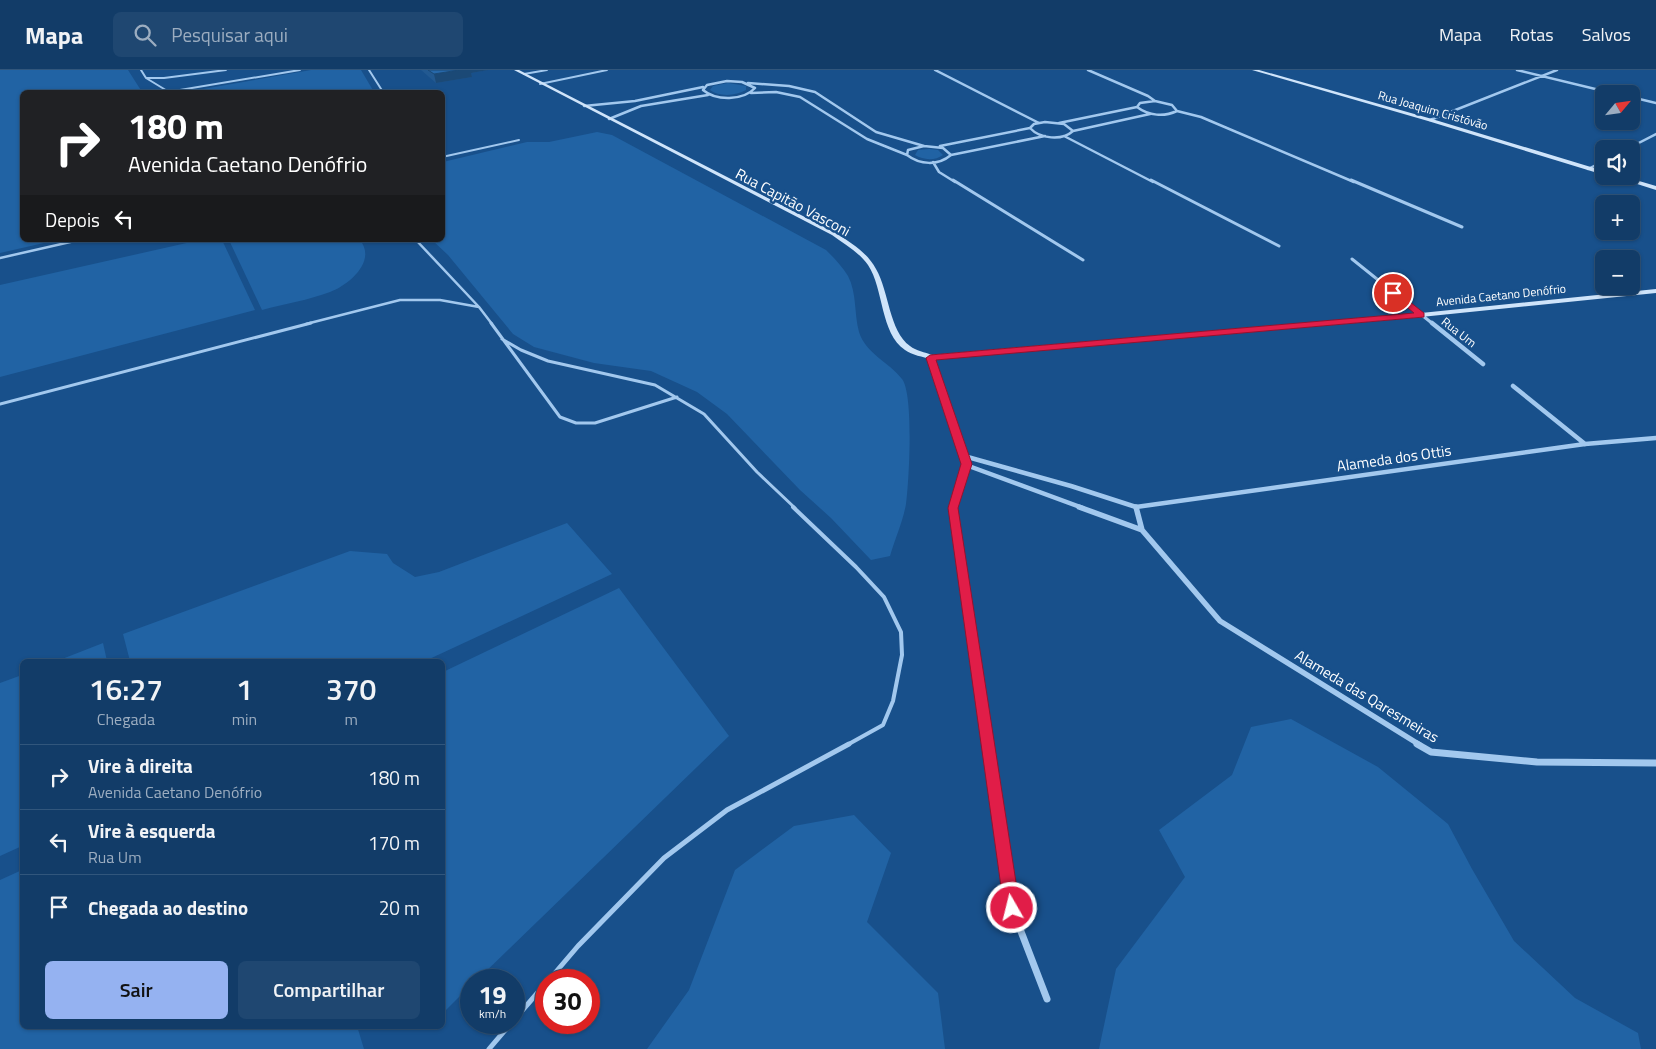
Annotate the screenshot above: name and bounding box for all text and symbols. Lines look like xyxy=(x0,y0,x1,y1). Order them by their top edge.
search box xyxy=(113,12,463,57)
text: Mapa xyxy=(25,17,83,53)
text: Pesquisar aqui xyxy=(171,20,288,49)
icon: search xyxy=(131,21,159,49)
text: Mapa xyxy=(1439,21,1482,48)
text: Rotas xyxy=(1510,21,1554,48)
text: Salvos xyxy=(1582,21,1631,48)
street label: Rua Joaquim Cristóvão xyxy=(1376,85,1490,135)
north arrow xyxy=(1595,85,1640,130)
map controls xyxy=(1595,85,1640,295)
text: 180 m xyxy=(128,99,224,153)
icon: right xyxy=(45,110,110,175)
button: sound xyxy=(1595,140,1640,185)
text: Avenida Caetano Denófrio xyxy=(128,147,367,181)
street label: Rua Capitão Vasconi xyxy=(731,162,855,242)
button: + xyxy=(1595,195,1640,240)
text: Depois xyxy=(45,205,100,234)
icon: left xyxy=(110,205,138,233)
button: − xyxy=(1595,250,1640,295)
pin xyxy=(1372,272,1414,314)
icon: arrive xyxy=(1379,279,1407,307)
street label: Avenida Caetano Denófrio xyxy=(1435,279,1567,311)
street label: Rua Um xyxy=(1437,312,1481,352)
street label: Alameda dos Ottis xyxy=(1335,439,1453,477)
street label: Alameda das Qaresmeiras xyxy=(1291,644,1443,748)
text: 16:27 xyxy=(89,666,163,712)
text: 1 xyxy=(236,666,253,712)
text: 370 xyxy=(326,666,376,712)
text: Chegada xyxy=(97,707,155,731)
text: min xyxy=(232,707,257,731)
text: m xyxy=(344,707,358,731)
text: Vire à direita xyxy=(88,751,193,780)
icon: right xyxy=(45,763,73,791)
text: 180 m xyxy=(368,763,420,792)
text: Avenida Caetano Denófrio xyxy=(88,780,262,804)
text: Vire à esquerda xyxy=(88,816,216,845)
icon: left xyxy=(45,828,73,856)
text: 170 m xyxy=(368,828,420,857)
text: Rua Um xyxy=(88,845,142,869)
position arrow xyxy=(985,881,1037,933)
icon: arrive xyxy=(45,893,73,921)
text: Chegada ao destino xyxy=(88,893,248,922)
text: 20 m xyxy=(379,893,420,922)
button: Sair xyxy=(45,961,228,1019)
button: Compartilhar xyxy=(238,961,420,1019)
speed limit sign: 30 xyxy=(535,969,600,1034)
text: 19 xyxy=(478,976,507,1014)
text: km/h xyxy=(479,1004,506,1023)

